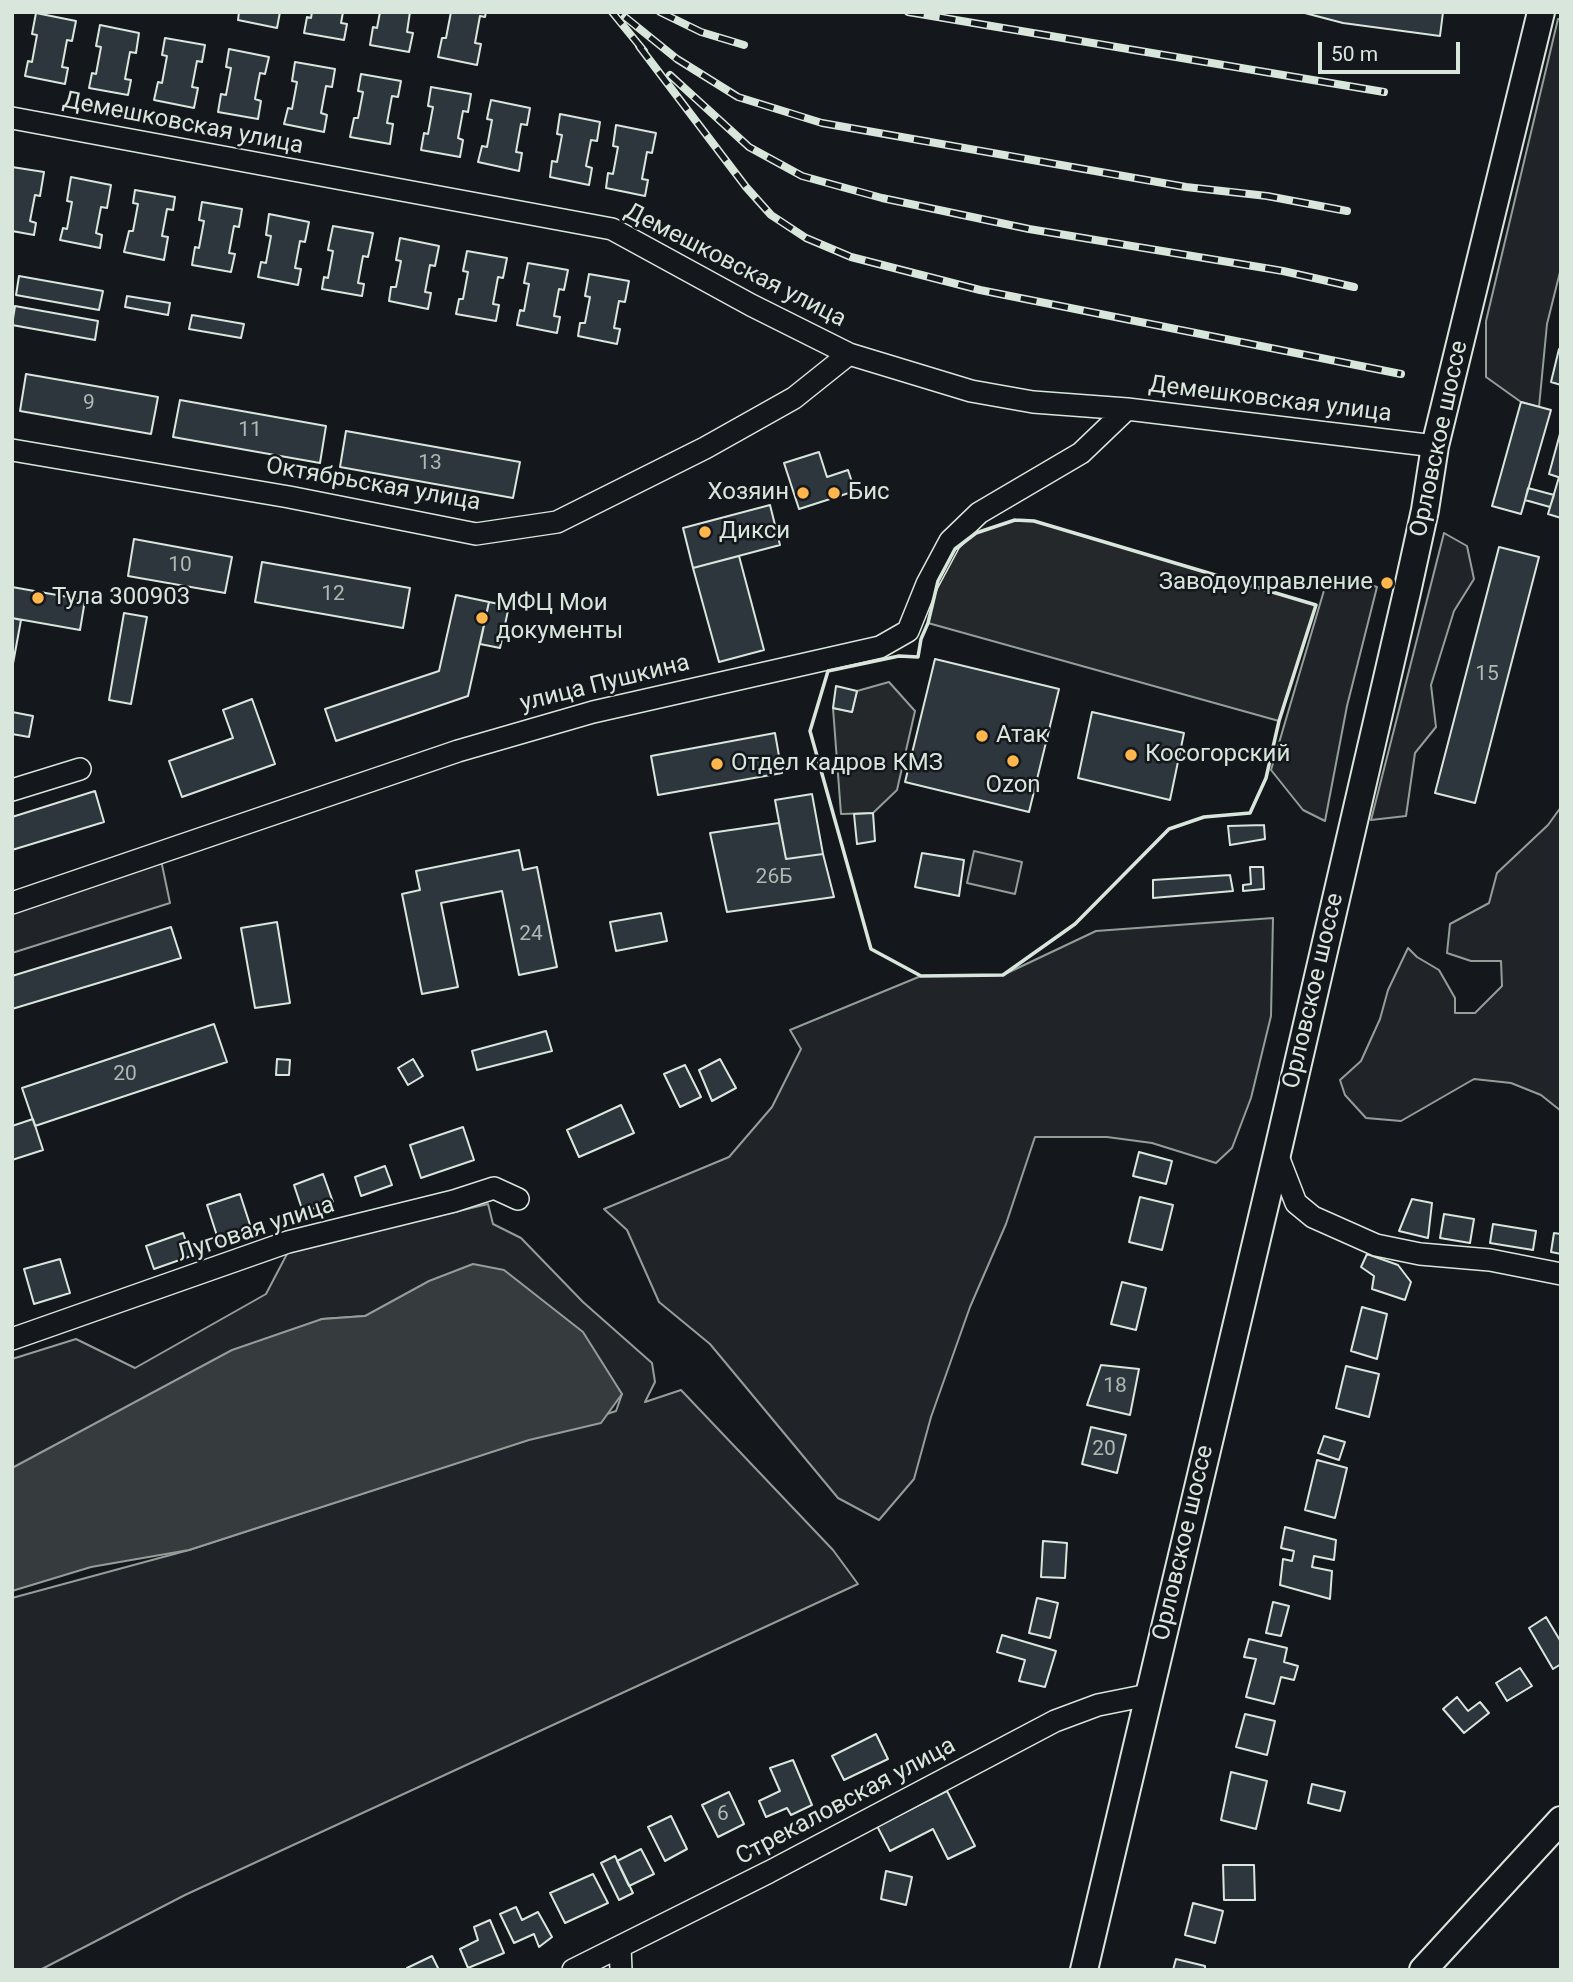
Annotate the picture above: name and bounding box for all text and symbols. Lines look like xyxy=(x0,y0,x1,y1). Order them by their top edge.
scale bar xyxy=(1321,28,1463,72)
text: 50 m xyxy=(1331,42,1378,66)
street label: Демешковская улица xyxy=(60,87,306,161)
street label: Демешковская улица xyxy=(620,198,850,334)
street label: Орловское шоссе xyxy=(1405,338,1475,540)
street label: Демешковская улица xyxy=(1147,371,1393,429)
house number: 9 xyxy=(83,391,95,417)
house number: 11 xyxy=(238,418,262,444)
house number: 13 xyxy=(418,451,442,477)
street label: Октябрьская улица xyxy=(263,452,483,518)
place label: Хозяин xyxy=(707,479,789,507)
place label: Бис xyxy=(848,479,890,507)
marker: Хозяин xyxy=(795,485,811,501)
marker: Бис xyxy=(826,485,842,501)
place label: Дикси xyxy=(719,518,790,546)
marker: Дикси xyxy=(697,524,713,540)
house number: 10 xyxy=(168,553,192,579)
place label: Заводоуправление xyxy=(1159,569,1373,597)
marker: Заводоуправление xyxy=(1379,575,1395,591)
house number: 12 xyxy=(321,582,345,608)
place label: Тула 300903 xyxy=(52,584,190,612)
marker: Тула 300903 xyxy=(30,590,46,606)
place label: МФЦ Мои документы xyxy=(496,590,623,646)
marker: МФЦ Мои документы xyxy=(474,610,490,626)
street label: улица Пушкина xyxy=(517,649,693,719)
house number: 15 xyxy=(1475,662,1499,688)
place label: Атак xyxy=(996,722,1048,750)
marker: Атак xyxy=(974,728,990,744)
place label: Косогорский xyxy=(1145,741,1290,769)
marker: Косогорский xyxy=(1123,747,1139,763)
place label: Отдел кадров КМЗ xyxy=(731,750,943,778)
marker: Ozon xyxy=(1005,753,1021,769)
marker: Отдел кадров КМЗ xyxy=(709,756,725,772)
place label: Ozon xyxy=(985,772,1041,800)
house number: 26Б xyxy=(756,865,792,891)
street label: Орловское шоссе xyxy=(1278,890,1350,1092)
house number: 24 xyxy=(519,922,543,948)
house number: 20 xyxy=(113,1062,137,1088)
street label: Луговая улица xyxy=(174,1191,338,1269)
house number: 18 xyxy=(1103,1374,1127,1400)
house number: 20 xyxy=(1092,1437,1116,1463)
street label: Орловское шоссе xyxy=(1148,1442,1220,1644)
street label: Стрекаловская улица xyxy=(731,1732,961,1872)
house number: 6 xyxy=(717,1802,729,1828)

